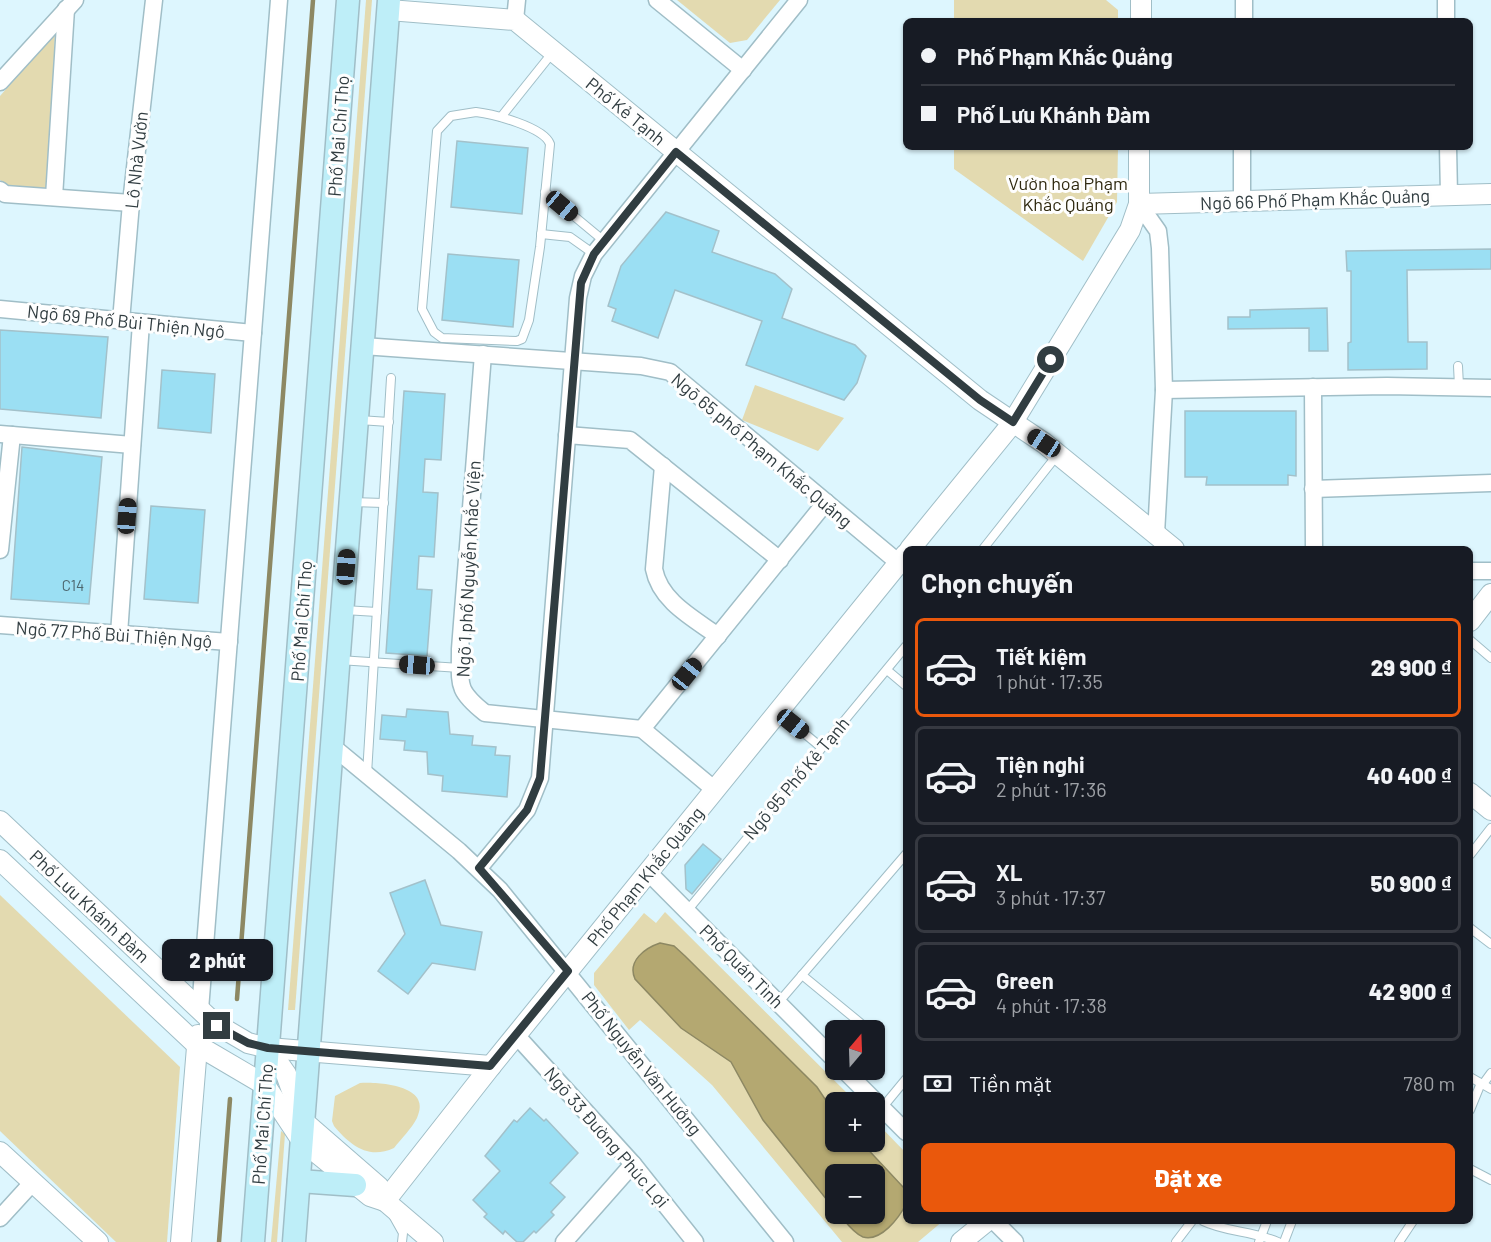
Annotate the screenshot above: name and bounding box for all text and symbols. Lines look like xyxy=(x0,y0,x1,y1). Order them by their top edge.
text: Phố Phạm Khắc Quảng xyxy=(957,43,1173,69)
street label: Phố Kẻ Tạnh xyxy=(582,72,670,150)
street label: Phố Mai Chí Thọ xyxy=(323,75,353,197)
text: Phố Lưu Khánh Đàm xyxy=(957,101,1150,127)
street label: Lô Nhà Vườn xyxy=(120,110,152,210)
park label: Vườn hoa Phạm Khắc Quảng xyxy=(1008,172,1128,215)
street label: Ngõ 66 Phố Phạm Khắc Quảng xyxy=(1200,184,1430,214)
car xyxy=(542,188,582,224)
street label: Ngõ 69 Phố Bùi Thiện Ngô xyxy=(26,300,226,342)
route start xyxy=(1037,346,1064,373)
street label: Ngõ 65 phố Phạm Khắc Quảng xyxy=(667,368,857,532)
car xyxy=(1024,426,1064,460)
street label: Ngõ 1 phố Nguyễn Khắc Viện xyxy=(451,460,485,678)
car xyxy=(117,497,137,535)
car xyxy=(336,548,356,586)
street label: Phố Mai Chí Thọ xyxy=(286,560,316,682)
text: Chọn chuyến xyxy=(921,566,1073,598)
house number: C14 xyxy=(62,576,84,594)
street label: Ngõ 77 Phố Bùi Thiện Ngộ xyxy=(15,616,213,652)
icon: car xyxy=(924,641,978,695)
text: Tiết kiệm xyxy=(996,643,1087,669)
car xyxy=(669,654,705,694)
text: 29 900 ₫ xyxy=(1371,654,1452,680)
car xyxy=(398,655,436,675)
text: 1 phút · 17:35 xyxy=(996,669,1103,693)
car xyxy=(773,706,813,742)
street label: Ngõ 95 Phố Kẻ Tạnh xyxy=(738,712,854,844)
icon: car xyxy=(924,749,978,803)
text: Tiện nghi xyxy=(996,751,1085,777)
text: 40 400 ₫ xyxy=(1367,762,1452,788)
text: 2 phút · 17:36 xyxy=(996,777,1107,801)
street label: Phố Phạm Khắc Quảng xyxy=(582,802,708,950)
street label: Phố Lưu Khánh Đàm xyxy=(26,845,154,967)
icon: car xyxy=(924,857,978,911)
text: XL xyxy=(996,859,1022,885)
text: 50 900 ₫ xyxy=(1370,870,1452,896)
text: 3 phút · 17:37 xyxy=(996,885,1105,909)
street label: Phố Quán Tình xyxy=(696,920,788,1012)
callout: 2 phút xyxy=(162,939,272,981)
text: 2 phút xyxy=(189,948,246,972)
icon: car xyxy=(924,965,978,1019)
text: Green xyxy=(996,967,1054,993)
text: 42 900 ₫ xyxy=(1369,978,1452,1004)
street label: Phố Nguyễn Văn Hưởng xyxy=(577,987,707,1139)
text: 4 phút · 17:38 xyxy=(996,993,1107,1017)
route end xyxy=(203,1012,230,1039)
north arrow xyxy=(825,1020,885,1080)
map controls xyxy=(825,1020,885,1224)
street label: Ngõ 33 Đường Phúc Lợi xyxy=(540,1062,674,1212)
street label: Phố Mai Chí Thọ xyxy=(247,1063,277,1185)
icon: cash xyxy=(921,1067,954,1100)
text: Tiền mặt xyxy=(969,1070,1052,1096)
text: 780 m xyxy=(1403,1071,1455,1095)
button: + xyxy=(825,1092,885,1152)
button: Đặt xe xyxy=(921,1143,1455,1212)
button: − xyxy=(825,1164,885,1224)

